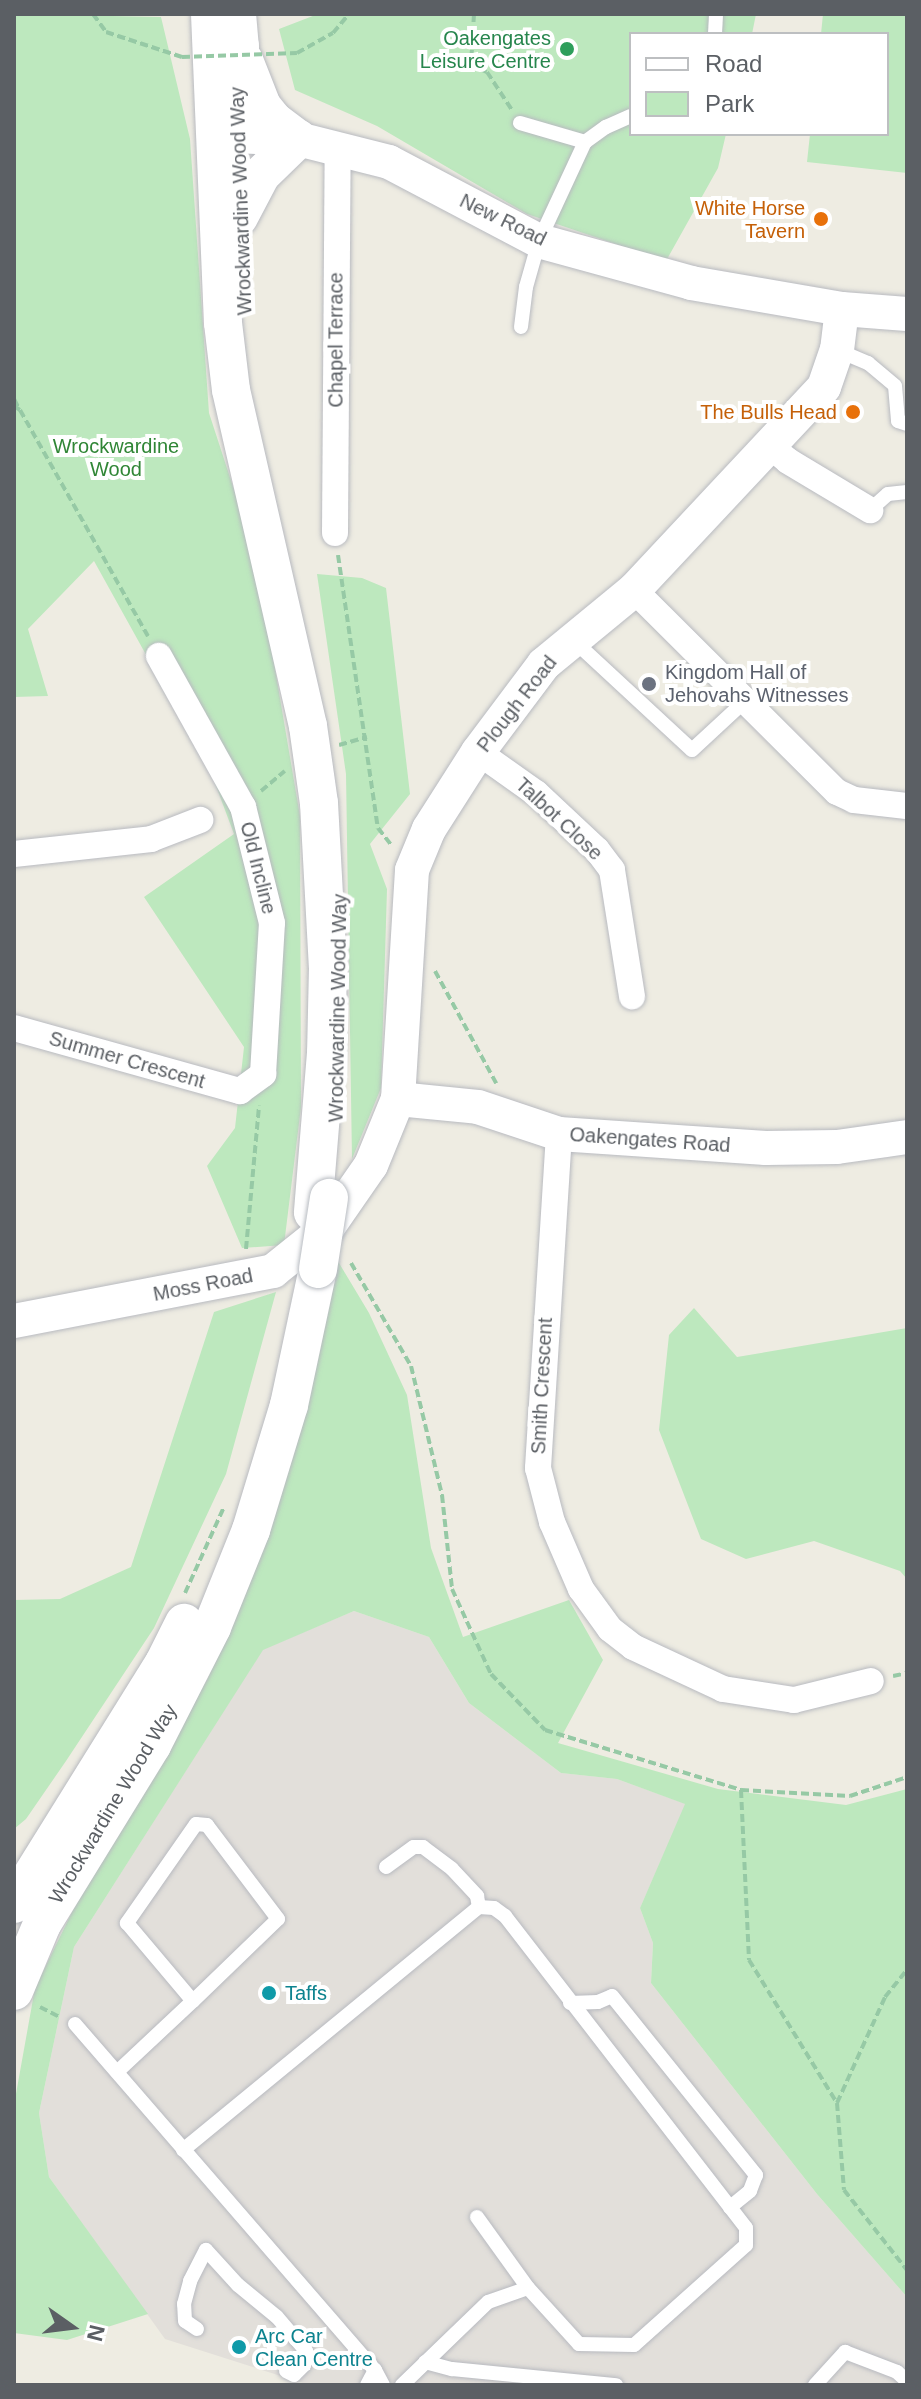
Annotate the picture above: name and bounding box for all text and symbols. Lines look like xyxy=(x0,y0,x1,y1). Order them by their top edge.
place label: Oakengates Leisure Centre xyxy=(420,26,551,73)
legend xyxy=(629,32,889,136)
marker: Oakengates Leisure Centre xyxy=(558,40,576,58)
text: Road xyxy=(705,50,762,77)
street label: Wrockwardine Wood Way xyxy=(225,86,257,316)
text: Park xyxy=(705,90,754,117)
street label: New Road xyxy=(456,189,550,251)
place label: White Horse Tavern xyxy=(695,196,805,243)
marker: White Horse Tavern xyxy=(812,210,830,228)
street label: Chapel Terrace xyxy=(324,272,348,408)
place label: The Bulls Head xyxy=(700,400,837,424)
marker: The Bulls Head xyxy=(844,403,862,421)
park label: Wrockwardine Wood xyxy=(53,435,179,482)
street label: Plough Road xyxy=(472,651,562,757)
place label: Kingdom Hall of Jehovahs Witnesses xyxy=(665,660,848,707)
marker: Kingdom Hall of Jehovahs Witnesses xyxy=(640,675,658,693)
street label: Talbot Close xyxy=(511,773,607,865)
street label: Old Incline xyxy=(235,819,281,917)
street label: Wrockwardine Wood Way xyxy=(324,894,352,1122)
street label: Summer Crescent xyxy=(46,1026,208,1094)
street label: Oakengates Road xyxy=(569,1122,731,1158)
street label: Moss Road xyxy=(151,1264,255,1306)
street label: Smith Crescent xyxy=(526,1317,558,1455)
street label: Wrockwardine Wood Way xyxy=(44,1700,182,1908)
place label: Taffs xyxy=(285,1981,327,2005)
marker: Taffs xyxy=(260,1984,278,2002)
north arrow xyxy=(32,2287,112,2367)
text: N xyxy=(82,2322,110,2344)
place label: Arc Car Clean Centre xyxy=(255,2324,373,2371)
marker: Arc Car Clean Centre xyxy=(230,2338,248,2356)

